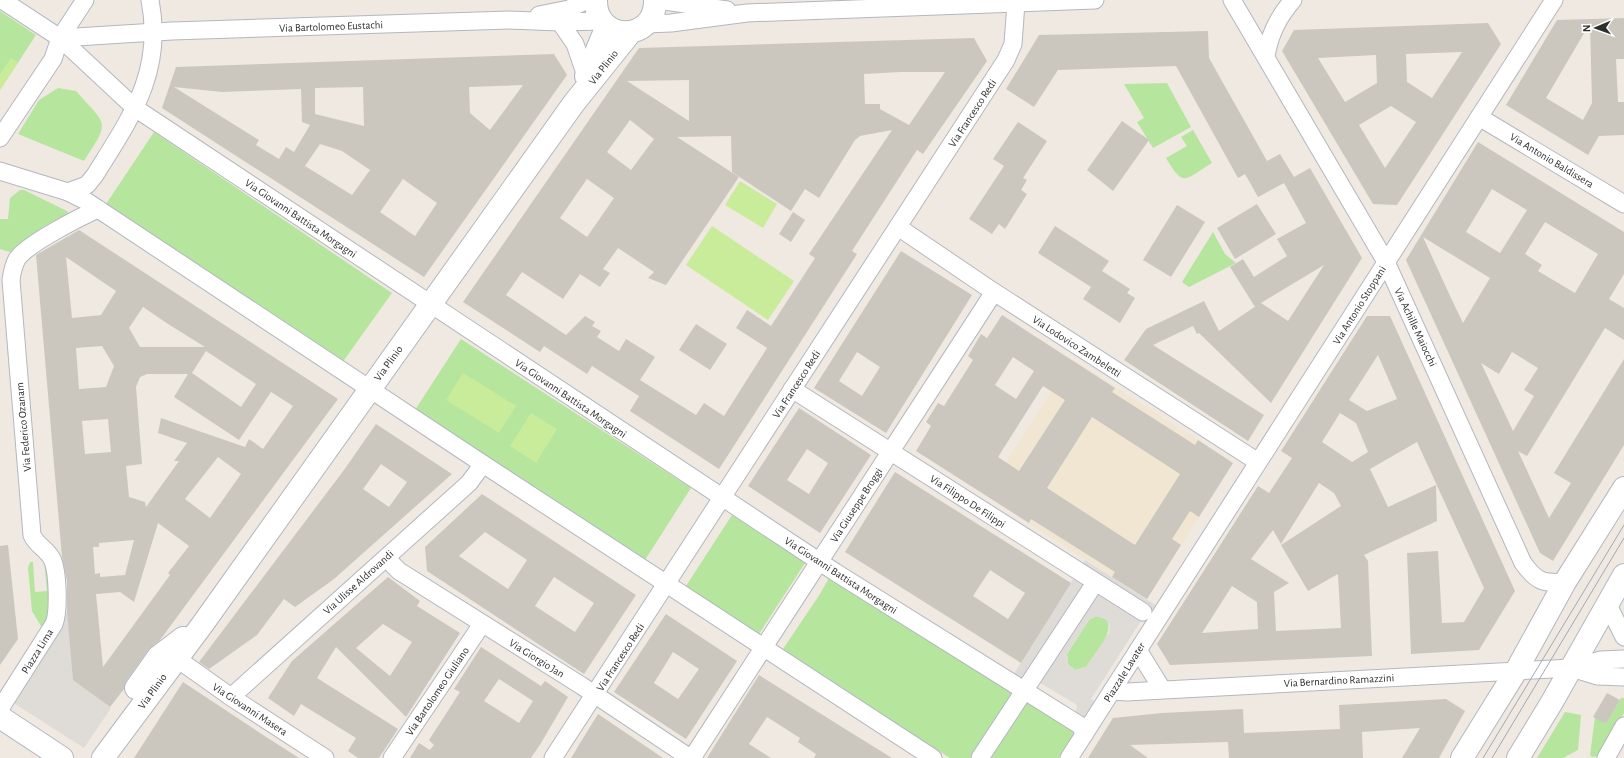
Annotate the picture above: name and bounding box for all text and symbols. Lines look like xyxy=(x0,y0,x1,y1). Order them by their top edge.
north arrow xyxy=(1576,8,1616,48)
street label: Via Bartolomeo Eustachi xyxy=(279,19,383,34)
text: N xyxy=(1581,24,1592,32)
street label: Via Plinio xyxy=(587,48,620,87)
street label: Via Francesco Redi xyxy=(947,77,998,149)
street label: Via Antonio Baldissera xyxy=(1508,131,1596,190)
street label: Via Giovanni Battista Morgagni xyxy=(243,177,358,260)
street label: Via Antonio Stoppani xyxy=(1331,264,1388,346)
street label: Via Achille Maiocchi xyxy=(1393,286,1439,368)
street label: Via Lodovico Zambeletti xyxy=(1031,314,1123,379)
street label: Via Plinio xyxy=(372,344,405,383)
street label: Via Francesco Redi xyxy=(771,348,822,420)
street label: Via Giovanni Battista Morgagni xyxy=(513,357,628,440)
street label: Via Federico Ozanam xyxy=(14,382,33,472)
street label: Via Giuseppe Broggi xyxy=(828,466,884,544)
street label: Via Filippo De Filippi xyxy=(928,473,1007,530)
street label: Via Giovanni Battista Morgagni xyxy=(782,535,899,616)
street label: Via Ulisse Aldrovandi xyxy=(321,548,395,617)
street label: Via Francesco Redi xyxy=(595,621,646,693)
street label: Piazza Lima xyxy=(19,627,55,676)
street label: Via Giorgio Jan xyxy=(507,637,566,680)
street label: Piazzale Lavater xyxy=(1102,640,1147,704)
street label: Via Bartolomeo Giuliano xyxy=(404,645,471,738)
street label: Via Plinio xyxy=(136,672,169,711)
street label: Via Bernardino Ramazzini xyxy=(1284,672,1394,689)
street label: Via Giovanni Masera xyxy=(210,681,289,738)

